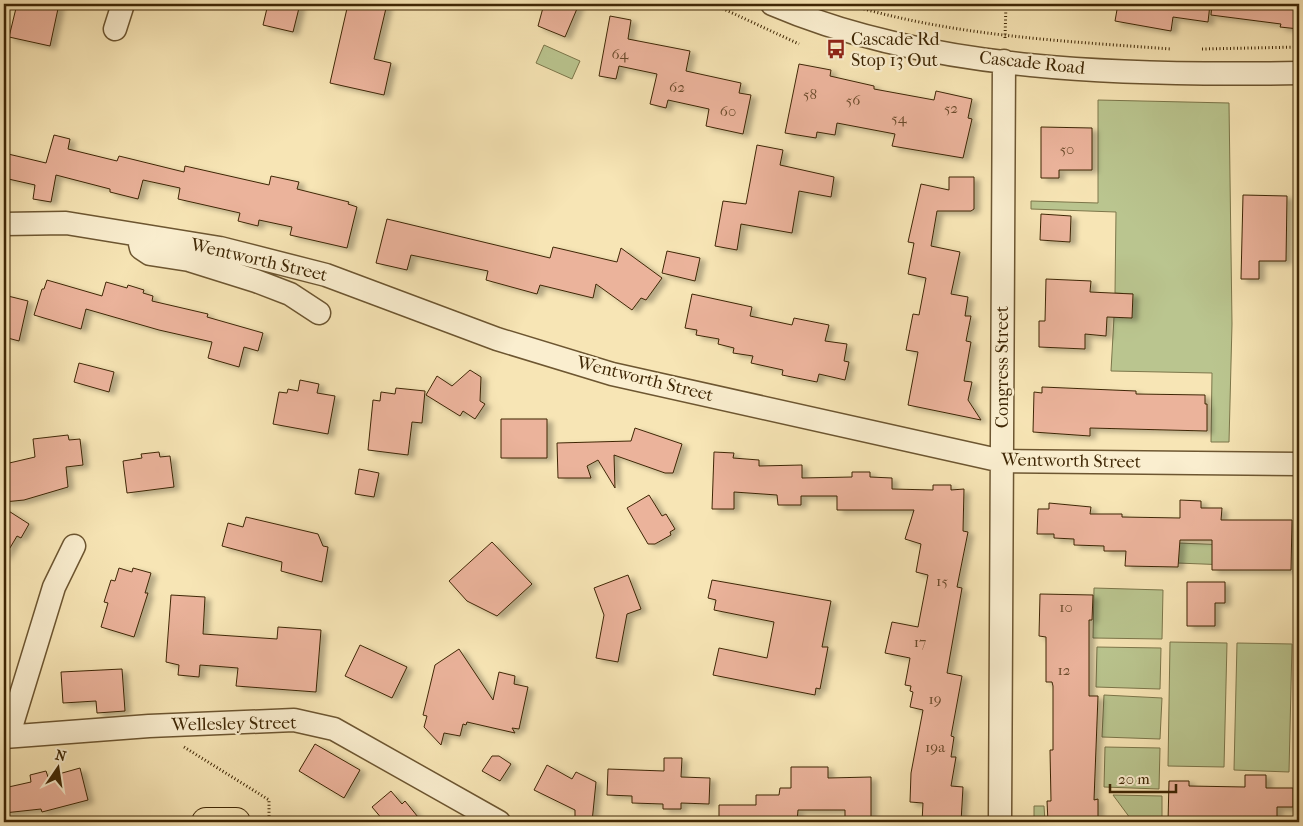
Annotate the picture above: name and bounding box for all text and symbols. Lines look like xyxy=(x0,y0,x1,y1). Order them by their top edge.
place label: Cascade Rd Stop 13 Out xyxy=(851,29,940,71)
bus stop icon: Cascade Rd Stop 13 Out xyxy=(825,38,847,60)
house number: 64 xyxy=(612,45,630,63)
street label: Cascade Road xyxy=(978,47,1086,79)
house number: 62 xyxy=(669,78,685,96)
house number: 58 xyxy=(803,85,817,103)
house number: 56 xyxy=(846,91,861,109)
house number: 52 xyxy=(944,99,958,117)
house number: 60 xyxy=(720,102,736,120)
house number: 54 xyxy=(891,109,908,127)
house number: 50 xyxy=(1060,140,1074,158)
street label: Wentworth Street xyxy=(188,234,330,286)
street label: Congress Street xyxy=(992,305,1013,428)
street label: Wentworth Street xyxy=(574,352,716,406)
street label: Wentworth Street xyxy=(1000,449,1142,473)
house number: 15 xyxy=(936,572,948,590)
house number: 10 xyxy=(1059,598,1073,616)
house number: 17 xyxy=(914,633,926,651)
house number: 12 xyxy=(1057,661,1071,679)
house number: 19 xyxy=(928,690,942,708)
street label: Wellesley Street xyxy=(170,712,297,736)
house number: 19a xyxy=(925,738,946,756)
north arrow xyxy=(32,744,82,794)
text: N xyxy=(54,746,68,765)
scale bar xyxy=(1110,761,1177,793)
text: 20 m xyxy=(1118,770,1150,788)

